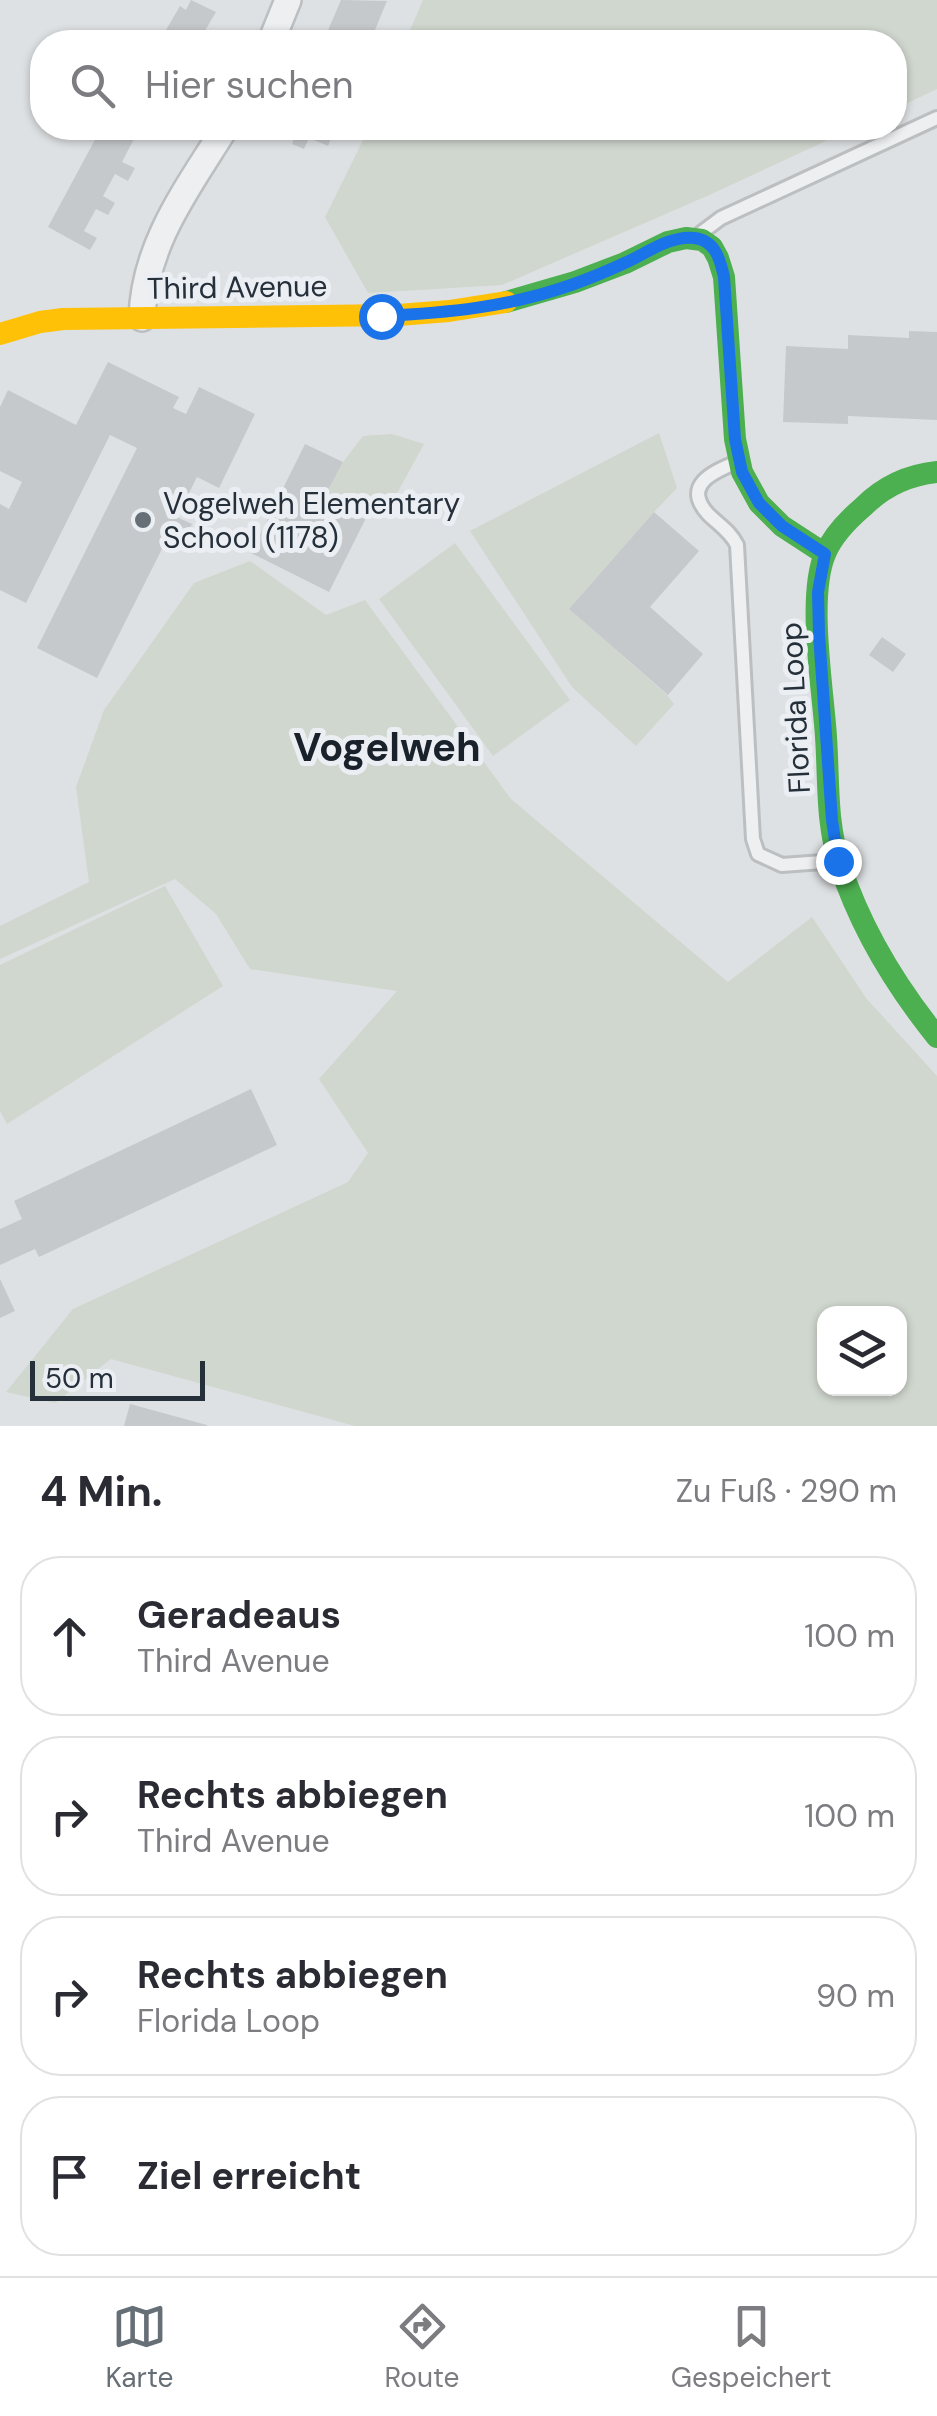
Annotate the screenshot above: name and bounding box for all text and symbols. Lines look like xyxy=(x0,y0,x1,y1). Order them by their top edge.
search box xyxy=(30,30,907,140)
icon: search xyxy=(65,58,120,113)
text: Hier suchen xyxy=(145,60,354,110)
street label: Third Avenue xyxy=(146,266,328,308)
route start xyxy=(359,294,405,340)
place label: Vogelweh Elementary School (1178) xyxy=(163,484,461,557)
marker: Vogelweh Elementary School (1178) xyxy=(132,509,154,531)
street label: Florida Loop xyxy=(771,621,819,795)
district label: Vogelweh xyxy=(293,721,481,773)
route end xyxy=(816,839,862,885)
map controls xyxy=(817,1306,907,1396)
button: layers xyxy=(817,1306,907,1396)
scale bar xyxy=(30,1356,205,1400)
text: 50 m xyxy=(45,1360,114,1397)
text: 4 Min. xyxy=(40,1464,162,1519)
text: Zu Fuß · 290 m xyxy=(676,1470,897,1512)
text: Geradeaus xyxy=(137,1590,341,1640)
icon: ahead xyxy=(42,1609,97,1664)
text: 100 m xyxy=(804,1615,895,1657)
text: Third Avenue xyxy=(137,1640,330,1682)
text: Rechts abbiegen xyxy=(137,1770,448,1820)
icon: right xyxy=(42,1789,97,1844)
text: 100 m xyxy=(804,1795,895,1837)
text: Third Avenue xyxy=(137,1820,330,1862)
text: Rechts abbiegen xyxy=(137,1950,448,2000)
icon: right xyxy=(42,1969,97,2024)
text: 90 m xyxy=(816,1975,895,2017)
text: Florida Loop xyxy=(137,2000,320,2042)
icon: arrive xyxy=(42,2149,97,2204)
text: Ziel erreicht xyxy=(137,2151,361,2201)
tab: Karte xyxy=(106,2299,173,2396)
tab: Route xyxy=(385,2299,460,2396)
tab: Gespeichert xyxy=(671,2299,831,2396)

